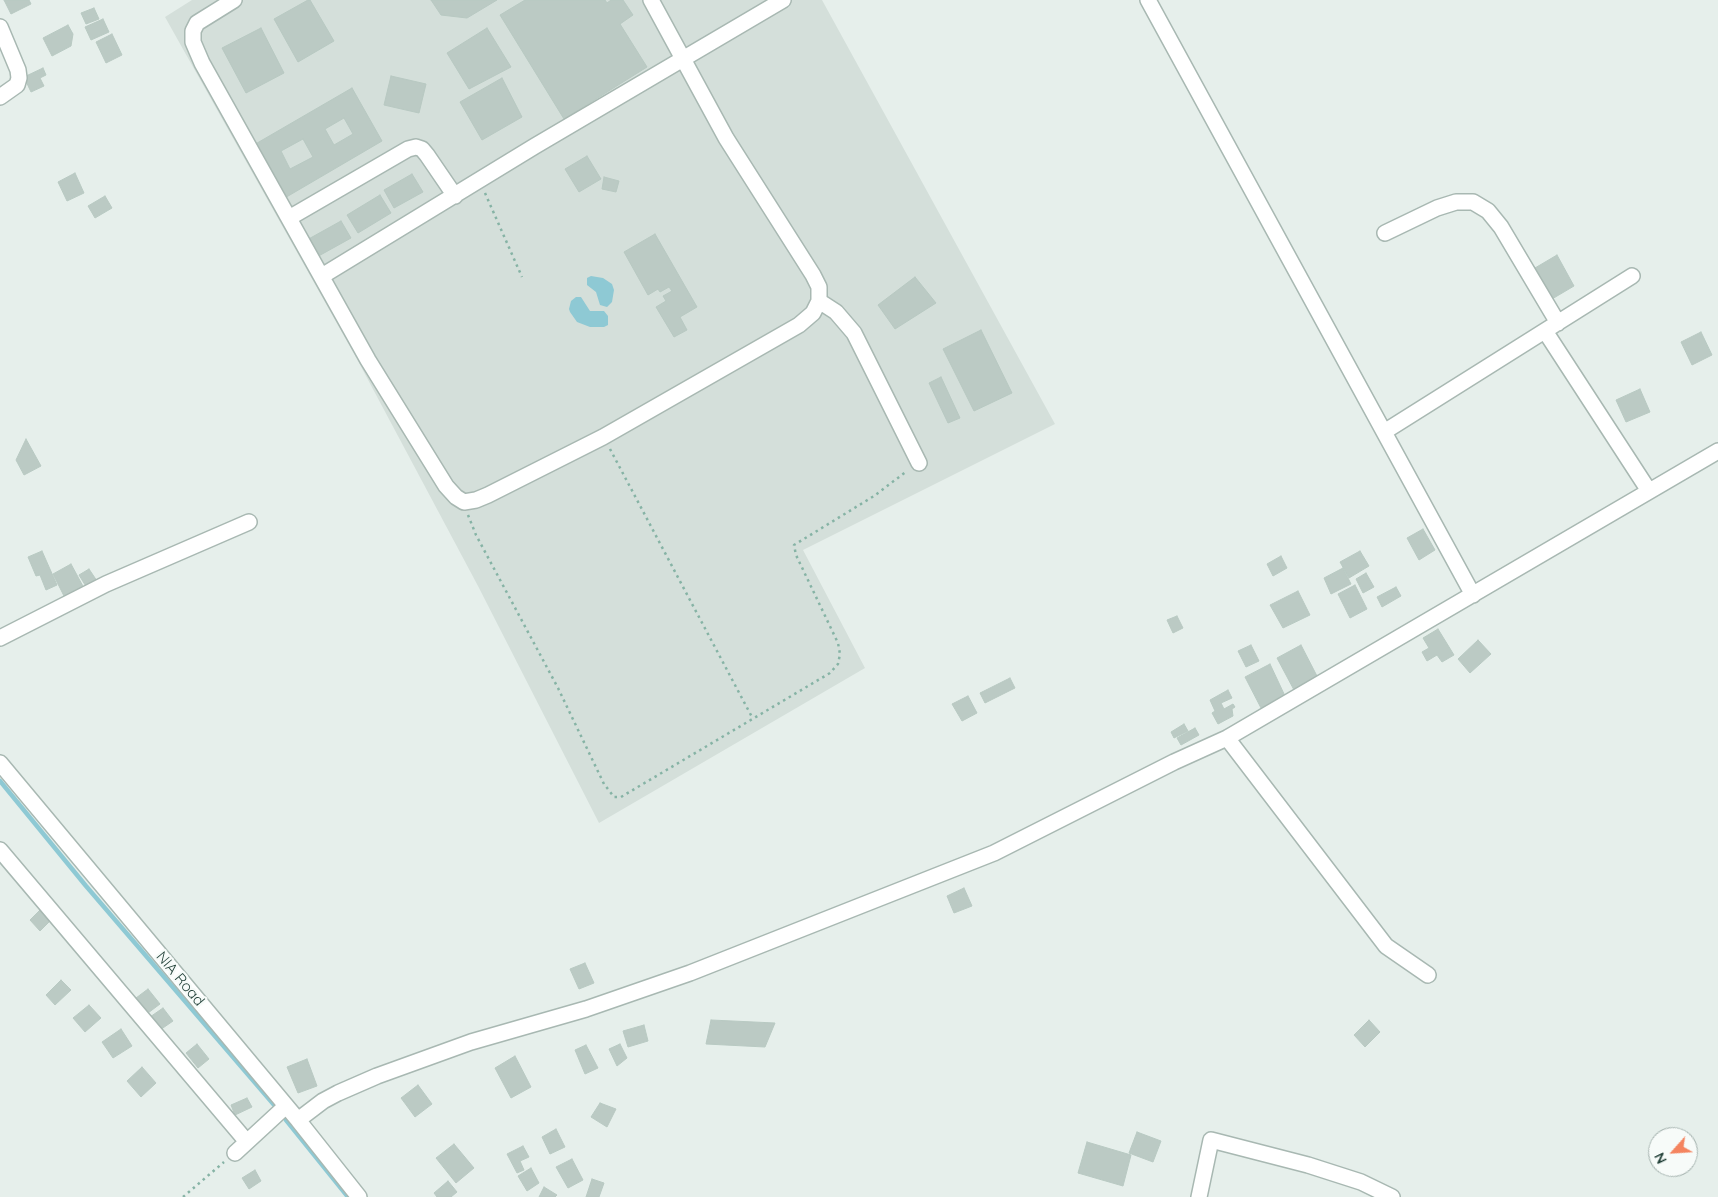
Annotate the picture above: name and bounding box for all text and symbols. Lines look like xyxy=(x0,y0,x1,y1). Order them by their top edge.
street label: NIA Road xyxy=(152,948,208,1010)
north arrow xyxy=(1648,1127,1698,1177)
text: N xyxy=(1650,1150,1671,1167)

